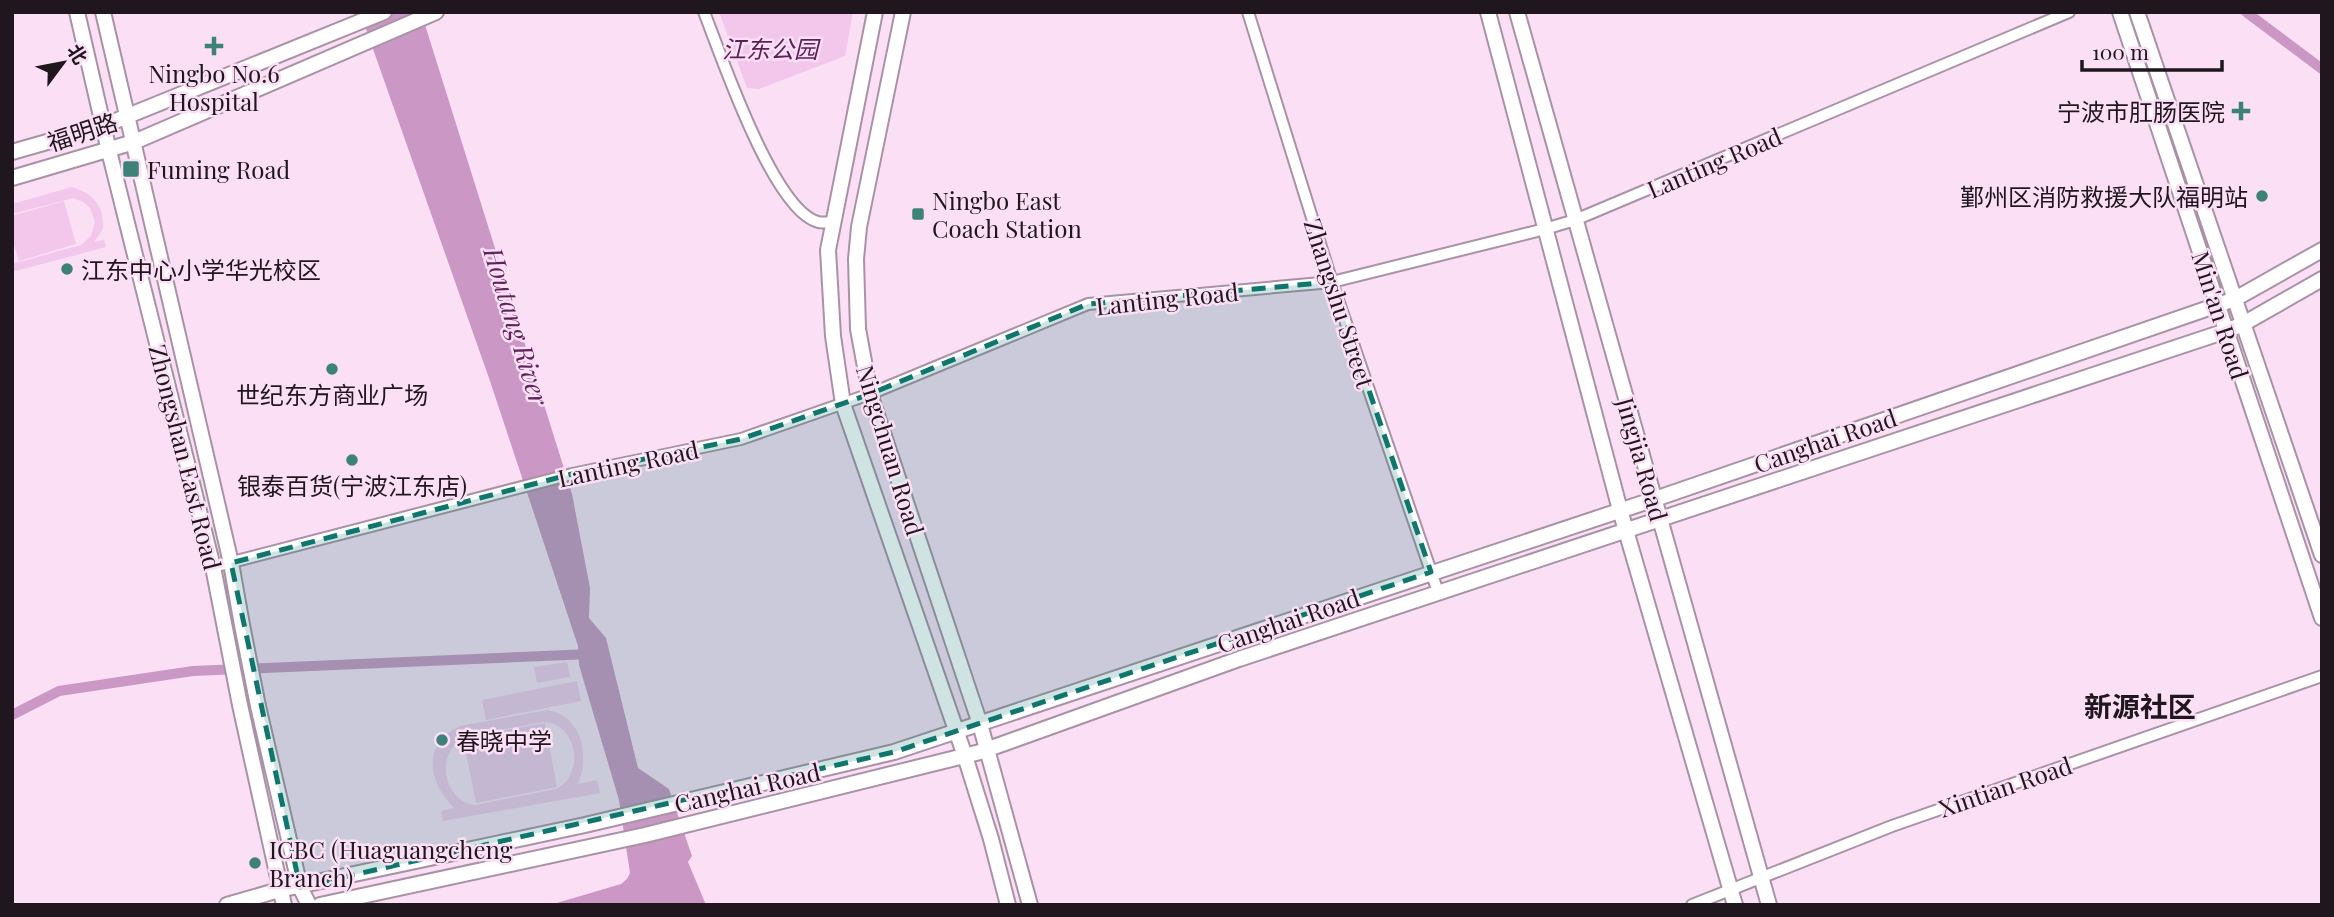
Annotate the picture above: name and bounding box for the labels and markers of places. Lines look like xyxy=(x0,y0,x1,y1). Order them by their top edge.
marker: Ningbo No.6 Hospital xyxy=(204,36,224,56)
place label: Ningbo No.6 Hospital xyxy=(148,57,280,117)
place label: 宁波市肛肠医院 xyxy=(2057,95,2225,127)
marker: 宁波市肛肠医院 xyxy=(2231,101,2251,121)
place label: Fuming Road xyxy=(147,153,290,185)
marker: Fuming Road xyxy=(121,159,141,179)
place label: 鄞州区消防救援大队福明站 xyxy=(1960,180,2248,212)
place label: Ningbo East Coach Station xyxy=(932,184,1082,244)
marker: 鄞州区消防救援大队福明站 xyxy=(2254,188,2270,204)
marker: Ningbo East Coach Station xyxy=(910,206,926,222)
place label: 江东中心小学华光校区 xyxy=(81,253,321,285)
marker: 江东中心小学华光校区 xyxy=(59,261,75,277)
marker: 世纪东方商业广场 xyxy=(324,361,340,377)
place label: 世纪东方商业广场 xyxy=(236,378,428,410)
marker: 银泰百货(宁波江东店) xyxy=(344,452,360,468)
place label: 银泰百货(宁波江东店) xyxy=(237,469,467,501)
place label: 春晓中学 xyxy=(456,724,552,756)
marker: 春晓中学 xyxy=(434,732,450,748)
place label: ICBC (Huaguangcheng Branch) xyxy=(269,833,513,893)
marker: ICBC (Huaguangcheng Branch) xyxy=(247,855,263,871)

